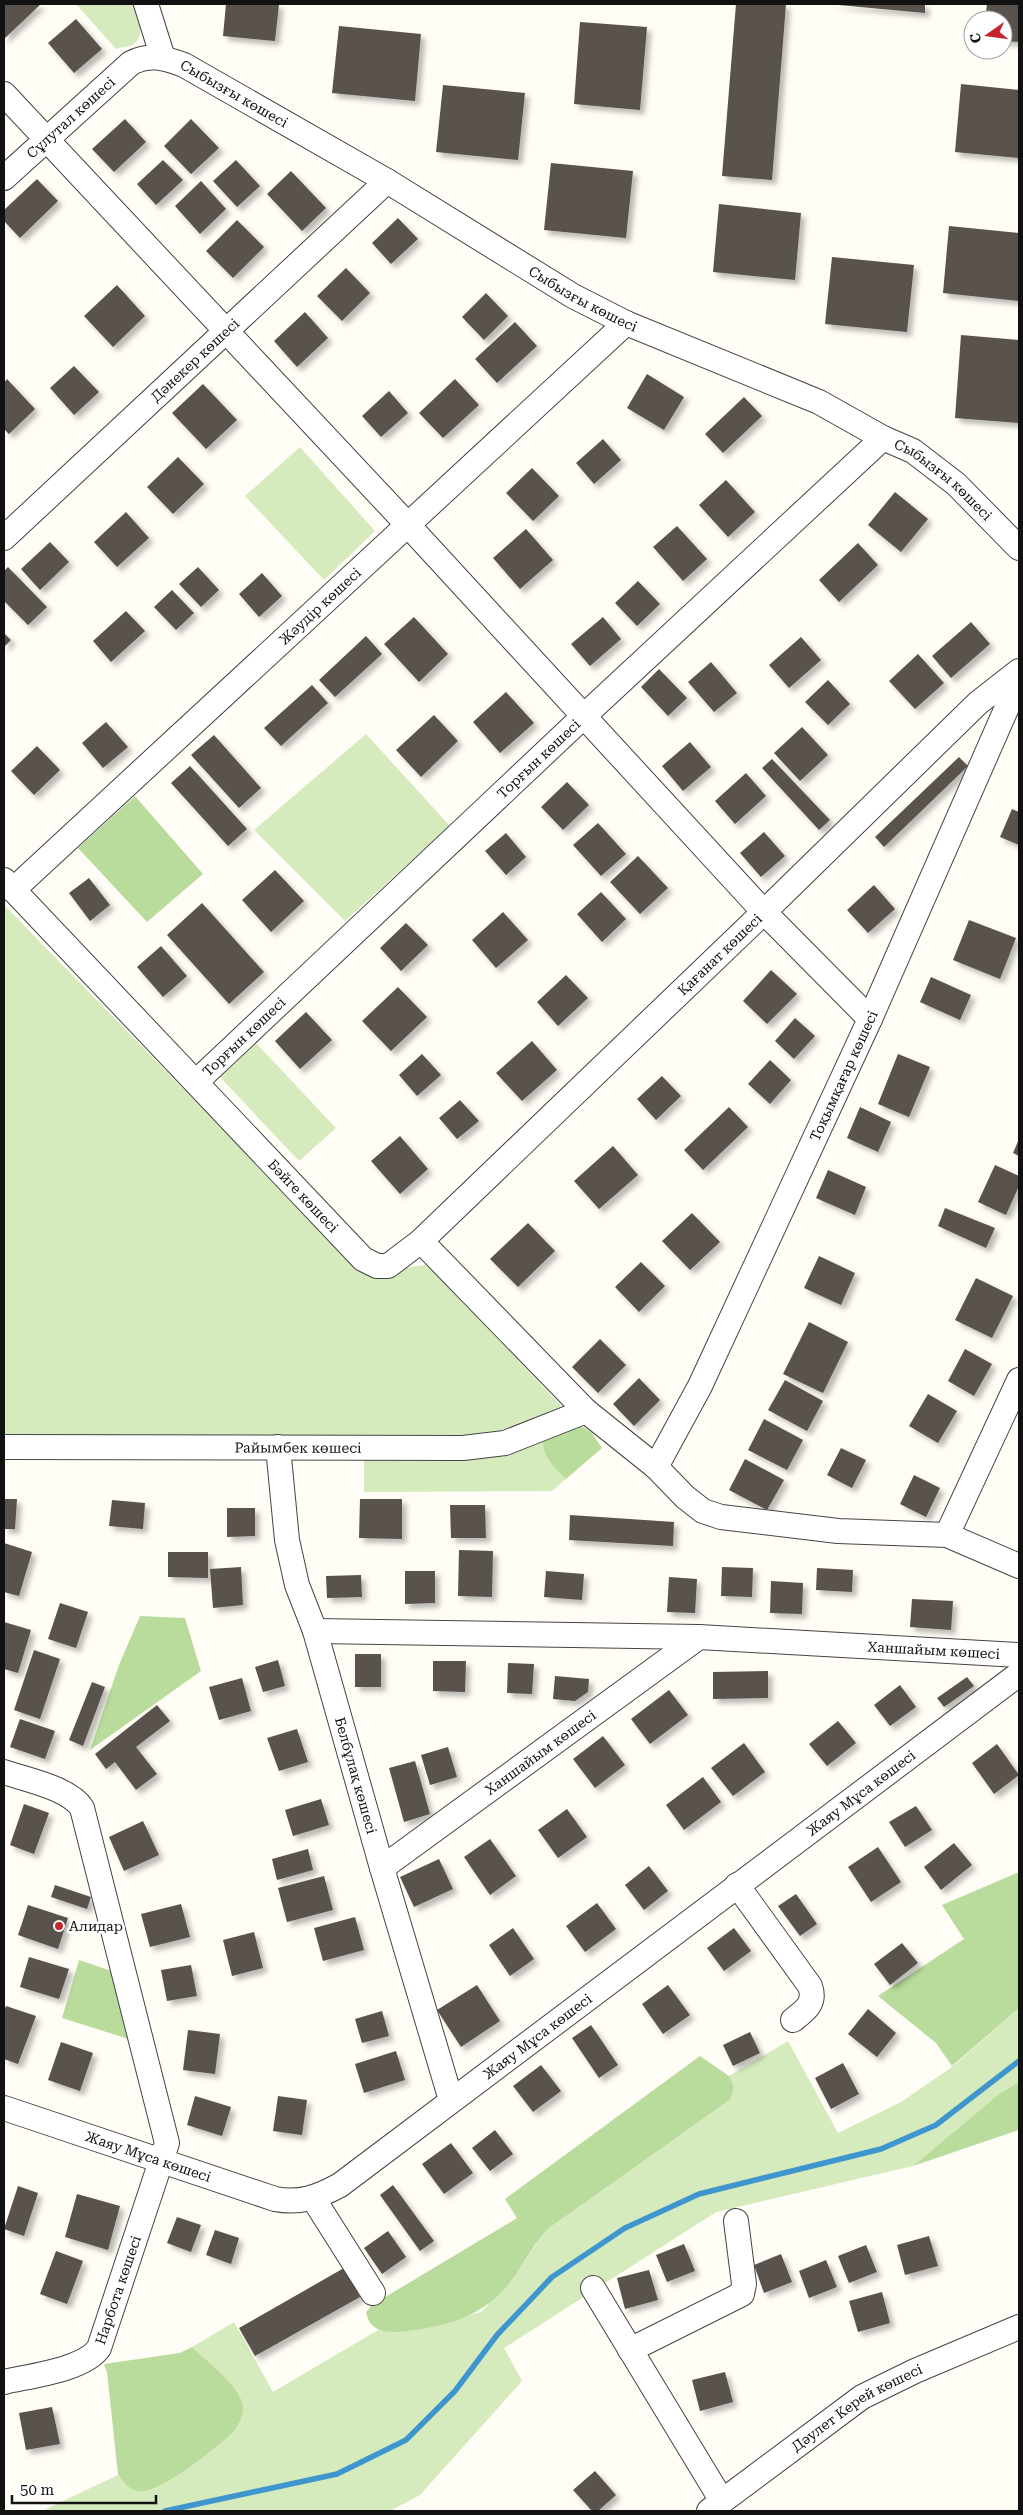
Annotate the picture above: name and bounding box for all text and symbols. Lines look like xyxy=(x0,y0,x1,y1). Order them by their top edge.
north arrow xyxy=(963,10,1013,60)
text: С xyxy=(966,31,984,45)
street label: Сыбызғы көшесі xyxy=(177,57,291,131)
street label: Сұлутал көшесі xyxy=(23,73,118,162)
street label: Сыбызғы көшесі xyxy=(526,263,640,335)
street label: Дәнекер көшесі xyxy=(148,315,243,405)
street label: Сыбызғы көшесі xyxy=(892,436,995,524)
street label: Жәудір көшесі xyxy=(276,564,365,648)
street label: Торғын көшесі xyxy=(494,716,584,802)
street label: Қағанат көшесі xyxy=(674,910,765,998)
street label: Торғын көшесі xyxy=(199,994,289,1079)
street label: Тоқымқағар көшесі xyxy=(807,1008,881,1144)
street label: Бәйге көшесі xyxy=(265,1156,342,1236)
street label: Райымбек көшесі xyxy=(234,1440,362,1456)
street label: Ханшайым көшесі xyxy=(867,1638,1001,1662)
street label: Ханшайым көшесі xyxy=(482,1707,599,1798)
street label: Белбұлақ көшесі xyxy=(332,1715,380,1836)
street label: Жаяу Мұса көшесі xyxy=(804,1747,919,1839)
place label: Алидар xyxy=(69,1918,123,1934)
marker: Алидар xyxy=(53,1920,65,1932)
street label: Жаяу Мұса көшесі xyxy=(480,1990,595,2082)
street label: Жаяу Мұса көшесі xyxy=(83,2128,214,2185)
street label: Нарбота көшесі xyxy=(92,2233,144,2347)
street label: Дәулет Керей көшесі xyxy=(788,2361,925,2455)
scale bar xyxy=(12,2472,156,2504)
text: 50 m xyxy=(20,2481,55,2499)

